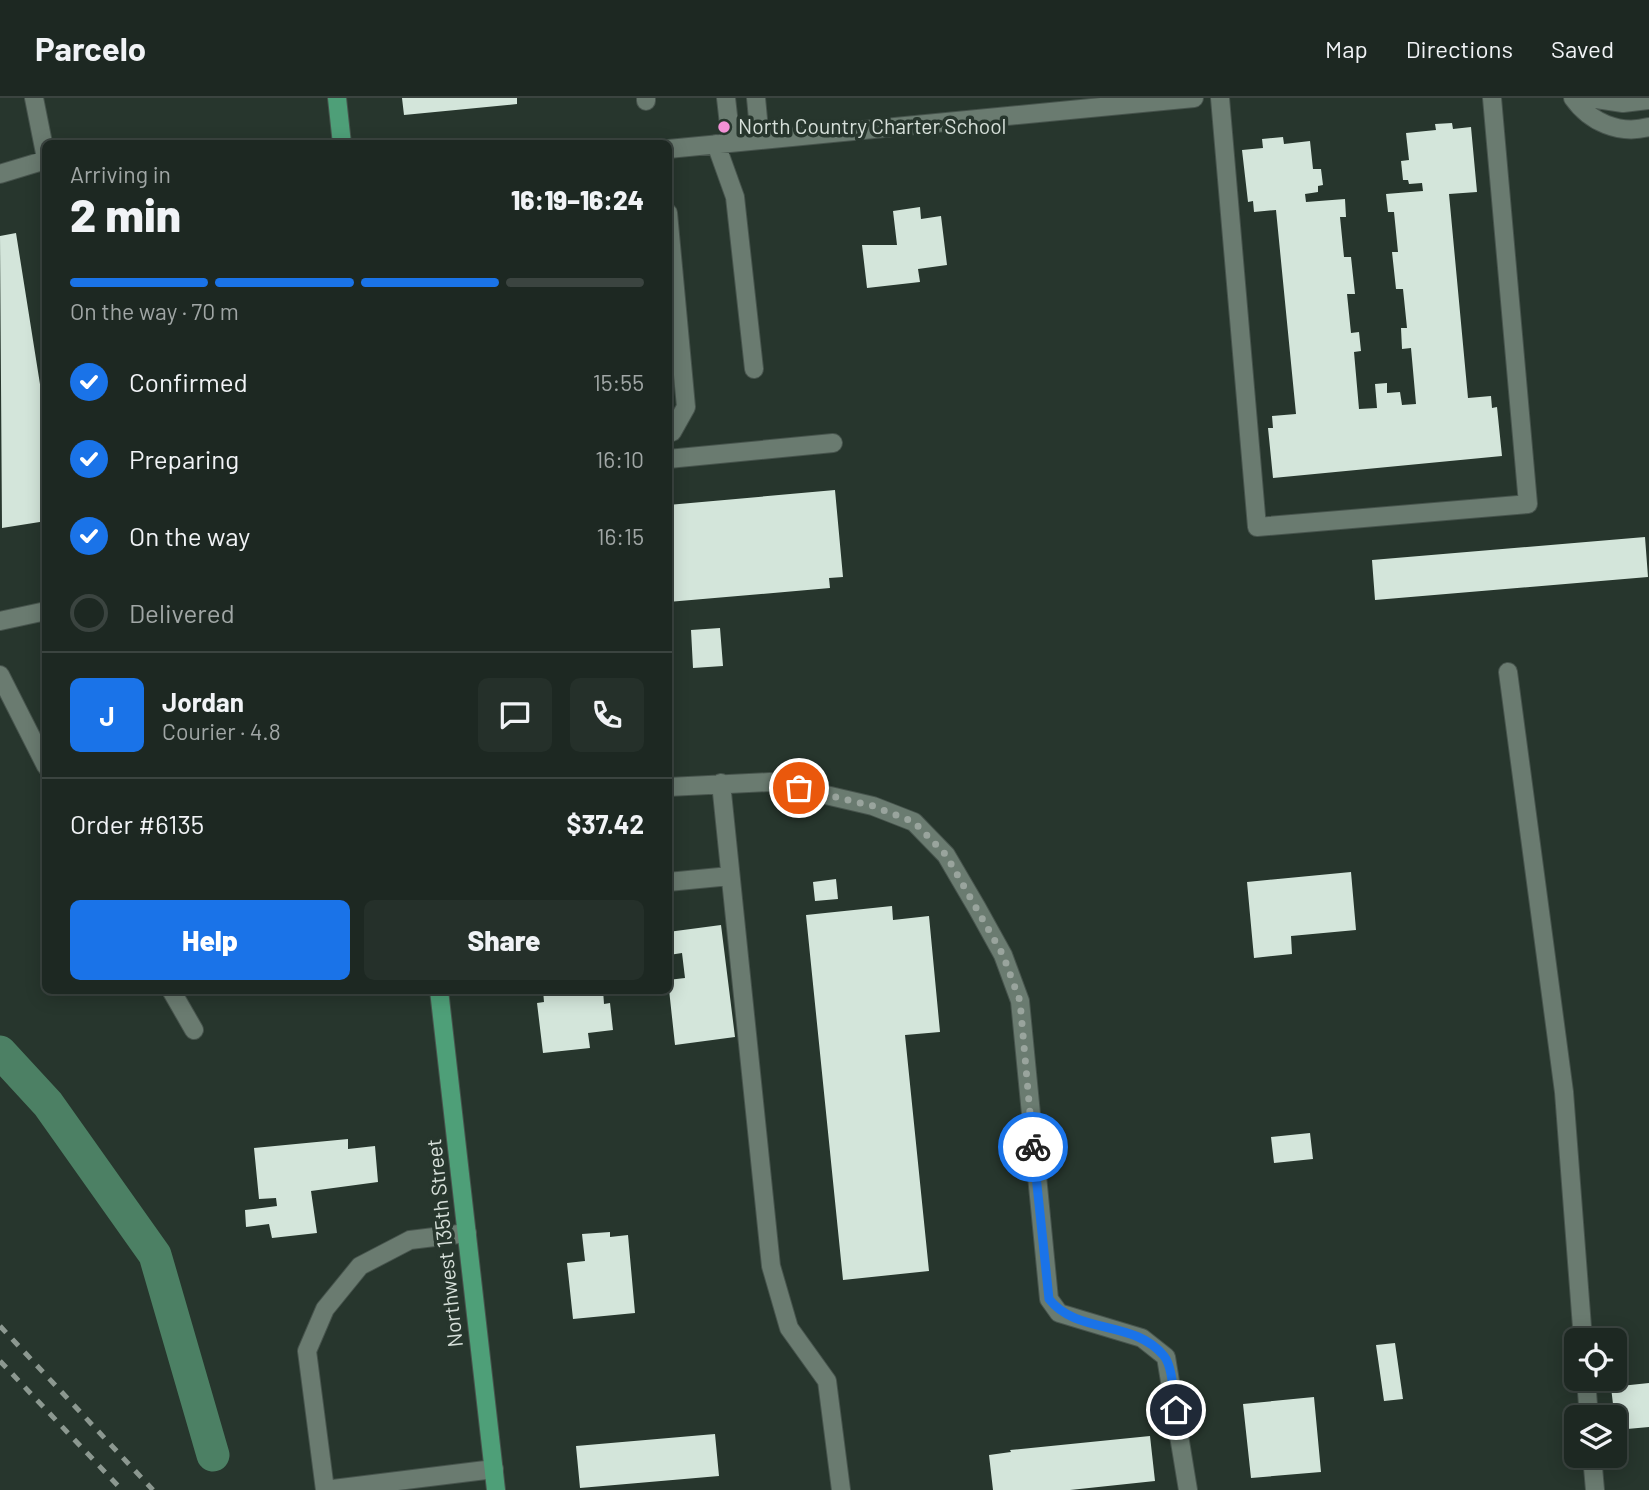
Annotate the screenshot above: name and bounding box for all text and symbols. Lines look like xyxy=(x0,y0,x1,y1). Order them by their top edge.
text: Parcelo xyxy=(35,28,146,68)
text: Map xyxy=(1325,34,1368,63)
text: Directions xyxy=(1406,34,1513,63)
text: Saved xyxy=(1551,34,1614,63)
place label: North Country Charter School xyxy=(738,113,1006,138)
marker: North Country Charter School xyxy=(716,119,732,135)
text: Arriving in xyxy=(70,160,171,188)
text: 16:19–16:24 xyxy=(511,184,644,215)
text: 2 min xyxy=(70,186,181,241)
text: On the way · 70 m xyxy=(70,297,239,325)
icon: check xyxy=(70,363,108,401)
text: Confirmed xyxy=(129,366,248,397)
text: 15:55 xyxy=(593,368,644,396)
icon: check xyxy=(70,440,108,478)
text: Preparing xyxy=(129,443,239,474)
text: 16:10 xyxy=(595,445,644,473)
icon: check xyxy=(70,517,108,555)
text: On the way xyxy=(129,520,250,551)
text: 16:15 xyxy=(596,522,644,550)
text: Delivered xyxy=(129,597,235,628)
button: chat xyxy=(478,678,552,752)
button: phone xyxy=(570,678,644,752)
text: Jordan xyxy=(162,686,244,717)
text: J xyxy=(99,700,115,731)
text: Courier · 4.8 xyxy=(162,717,281,745)
pin xyxy=(769,758,829,818)
icon: bag xyxy=(780,769,818,807)
text: Order #6135 xyxy=(70,808,204,839)
text: $37.42 xyxy=(567,808,644,839)
button: Help xyxy=(70,900,350,980)
button: Share xyxy=(364,900,644,980)
courier xyxy=(998,1112,1068,1182)
icon: bike xyxy=(1014,1128,1052,1166)
street label: Northwest 135th Street xyxy=(420,1138,467,1349)
map controls xyxy=(1564,1328,1627,1468)
button: locate xyxy=(1564,1328,1627,1391)
pin xyxy=(1146,1380,1206,1440)
icon: home xyxy=(1157,1391,1195,1429)
button: layers xyxy=(1564,1405,1627,1468)

